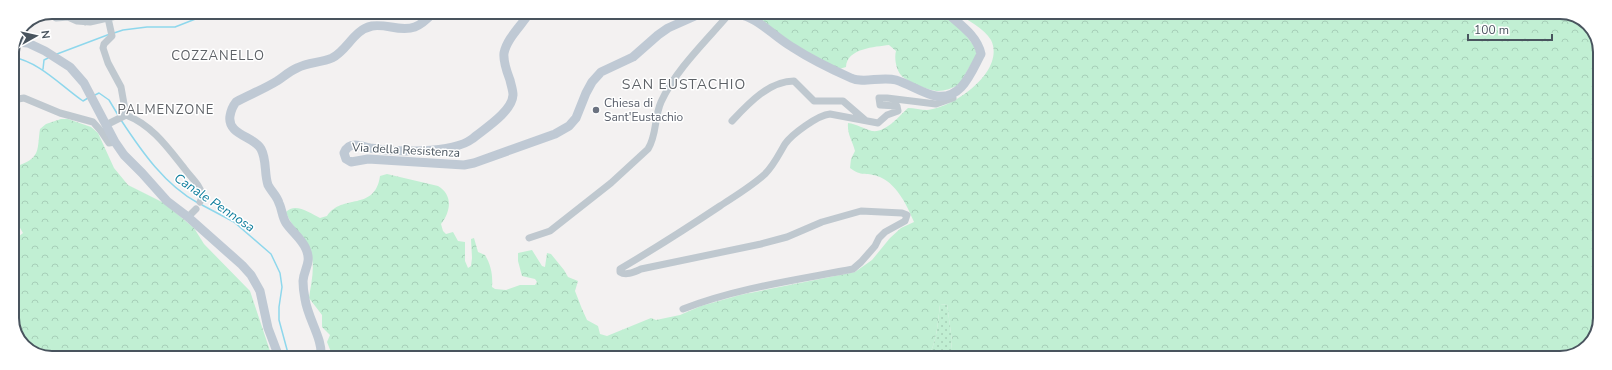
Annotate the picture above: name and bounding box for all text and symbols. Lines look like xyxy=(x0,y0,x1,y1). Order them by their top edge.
north arrow xyxy=(16,16,56,56)
scale bar xyxy=(1468,16,1552,42)
text: 100 m xyxy=(1474,22,1509,38)
text: N xyxy=(37,30,53,40)
district label: COZZANELLO xyxy=(171,47,265,65)
district label: SAN EUSTACHIO xyxy=(622,75,746,94)
place label: Chiesa di Sant'Eustachio xyxy=(604,95,684,125)
district label: PALMENZONE xyxy=(118,101,214,119)
marker: Chiesa di Sant'Eustachio xyxy=(591,105,601,115)
street label: Via della Resistenza xyxy=(351,139,460,161)
water label: Canale Pennosa xyxy=(171,169,258,237)

